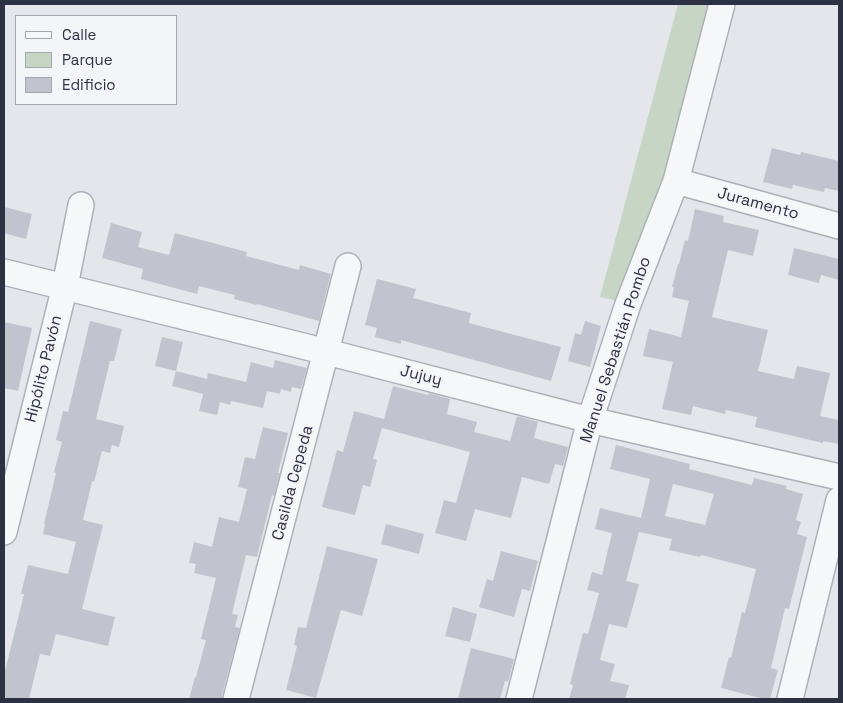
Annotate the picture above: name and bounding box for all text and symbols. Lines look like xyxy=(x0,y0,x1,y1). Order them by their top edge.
legend xyxy=(15,15,178,105)
text: Calle xyxy=(62,25,97,44)
text: Parque xyxy=(62,50,113,69)
text: Edificio xyxy=(62,75,116,94)
street label: Juramento xyxy=(715,184,801,224)
street label: Manuel Sebastián Pombo xyxy=(577,255,655,445)
street label: Hipólito Pavón xyxy=(21,313,67,425)
street label: Jujuy xyxy=(398,362,444,390)
street label: Casilda Cepeda xyxy=(268,423,318,543)

